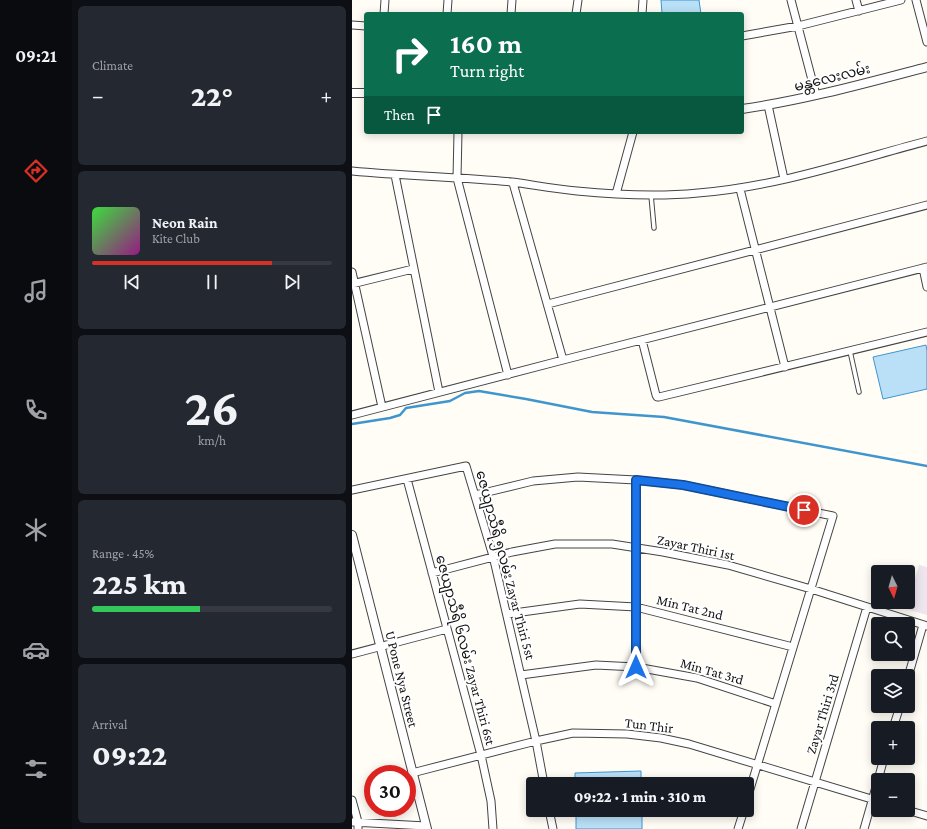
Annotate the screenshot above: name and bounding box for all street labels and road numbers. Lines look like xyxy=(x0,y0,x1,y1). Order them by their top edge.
street label: မန္တလေးလမ်း xyxy=(792,58,873,98)
street label: ဇေယျာသီရိ ၅လမ်း Zayar Thiri 5st xyxy=(469,468,541,663)
street label: Zayar Thiri 1st xyxy=(656,531,737,563)
street label: ဇေယျာသီရိ ၆လမ်း Zayar Thiri 6st xyxy=(429,553,501,748)
street label: Min Tat 2nd xyxy=(655,591,725,623)
street label: U Pone Nya Street xyxy=(382,629,422,729)
street label: Min Tat 3rd xyxy=(679,654,746,688)
street label: Zayar Thiri 3rd xyxy=(802,671,842,756)
street label: Tun Thir xyxy=(624,714,674,736)

